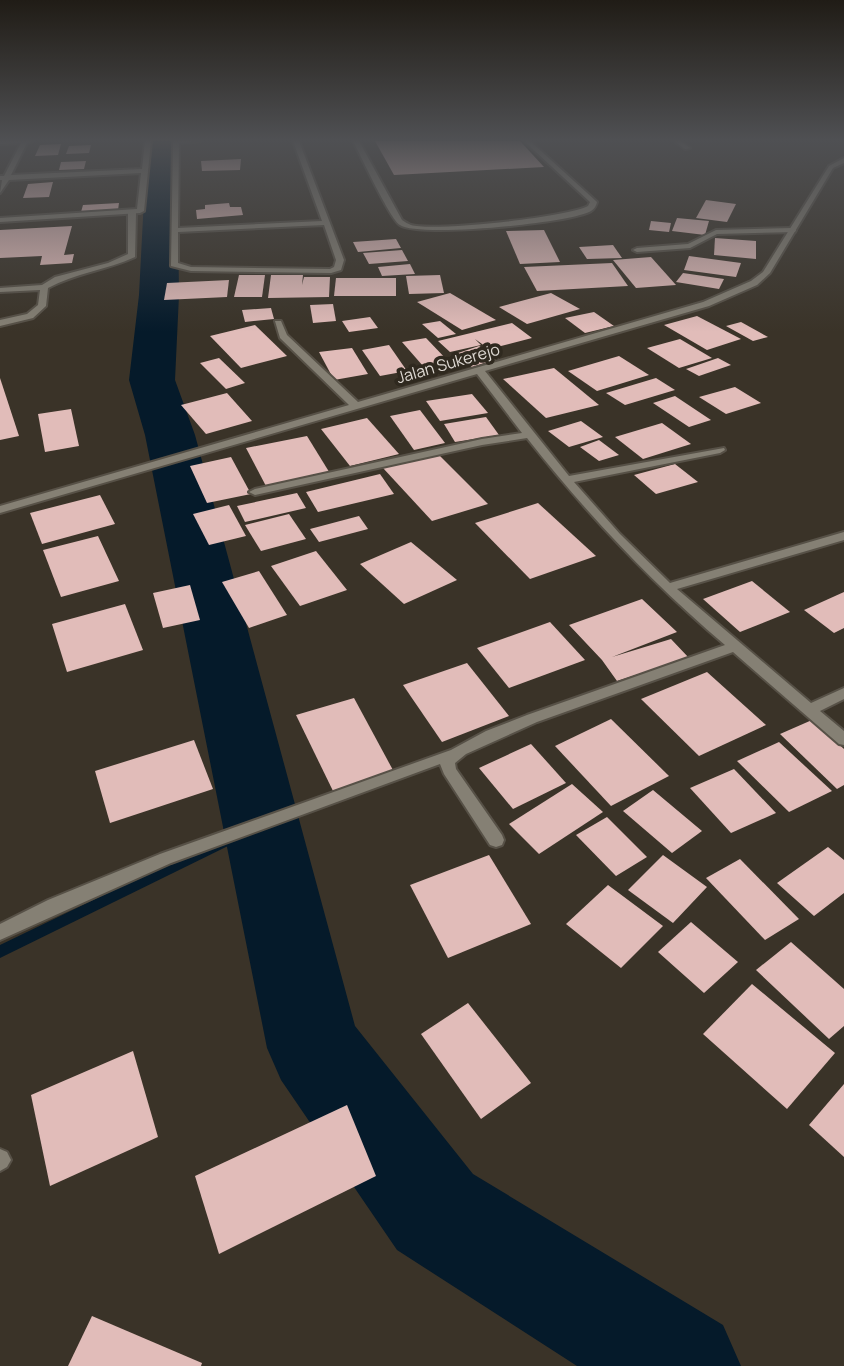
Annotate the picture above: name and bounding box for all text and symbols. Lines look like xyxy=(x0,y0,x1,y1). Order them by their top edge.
street label: Jalan Sukerejo xyxy=(394,338,502,388)

